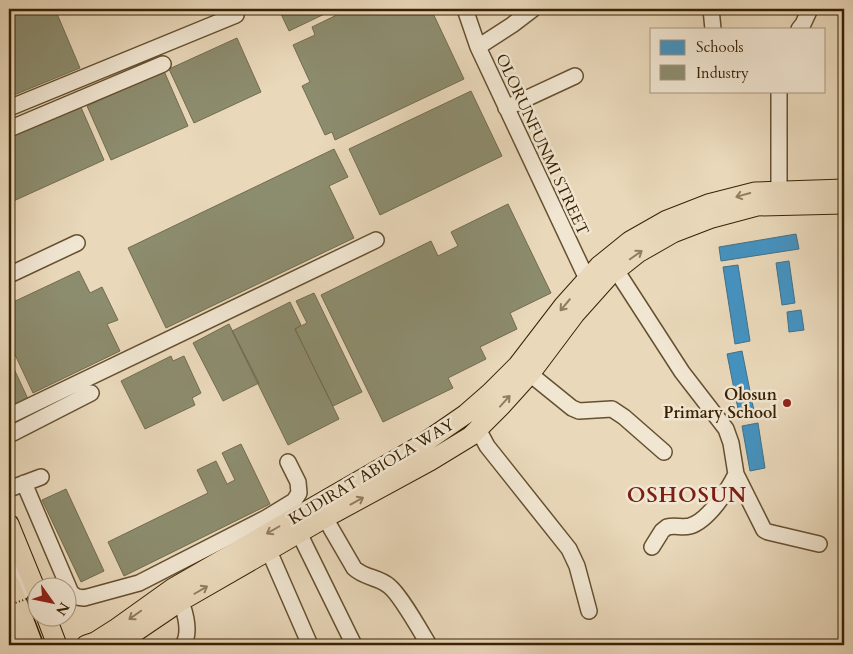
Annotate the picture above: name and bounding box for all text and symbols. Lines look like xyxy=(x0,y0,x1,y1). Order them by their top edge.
legend xyxy=(650,28,826,92)
text: Schools xyxy=(696,37,744,57)
street label: OLORUNFUNMI STREET xyxy=(490,50,594,239)
text: Industry xyxy=(696,63,749,83)
one-way arrow xyxy=(736,191,752,200)
one-way arrow xyxy=(629,250,643,260)
one-way arrow xyxy=(559,298,570,311)
place label: Olosun Primary School xyxy=(663,384,778,424)
one-way arrow xyxy=(500,395,511,408)
marker: Olosun Primary School xyxy=(781,397,793,409)
street label: KUDIRAT ABIOLA WAY xyxy=(284,414,459,530)
district label: OSHOSUN xyxy=(627,481,747,510)
one-way arrow xyxy=(349,496,364,505)
one-way arrow xyxy=(267,525,281,535)
north arrow xyxy=(28,576,78,626)
one-way arrow xyxy=(193,585,207,595)
text: N xyxy=(51,599,74,619)
one-way arrow xyxy=(128,610,142,620)

